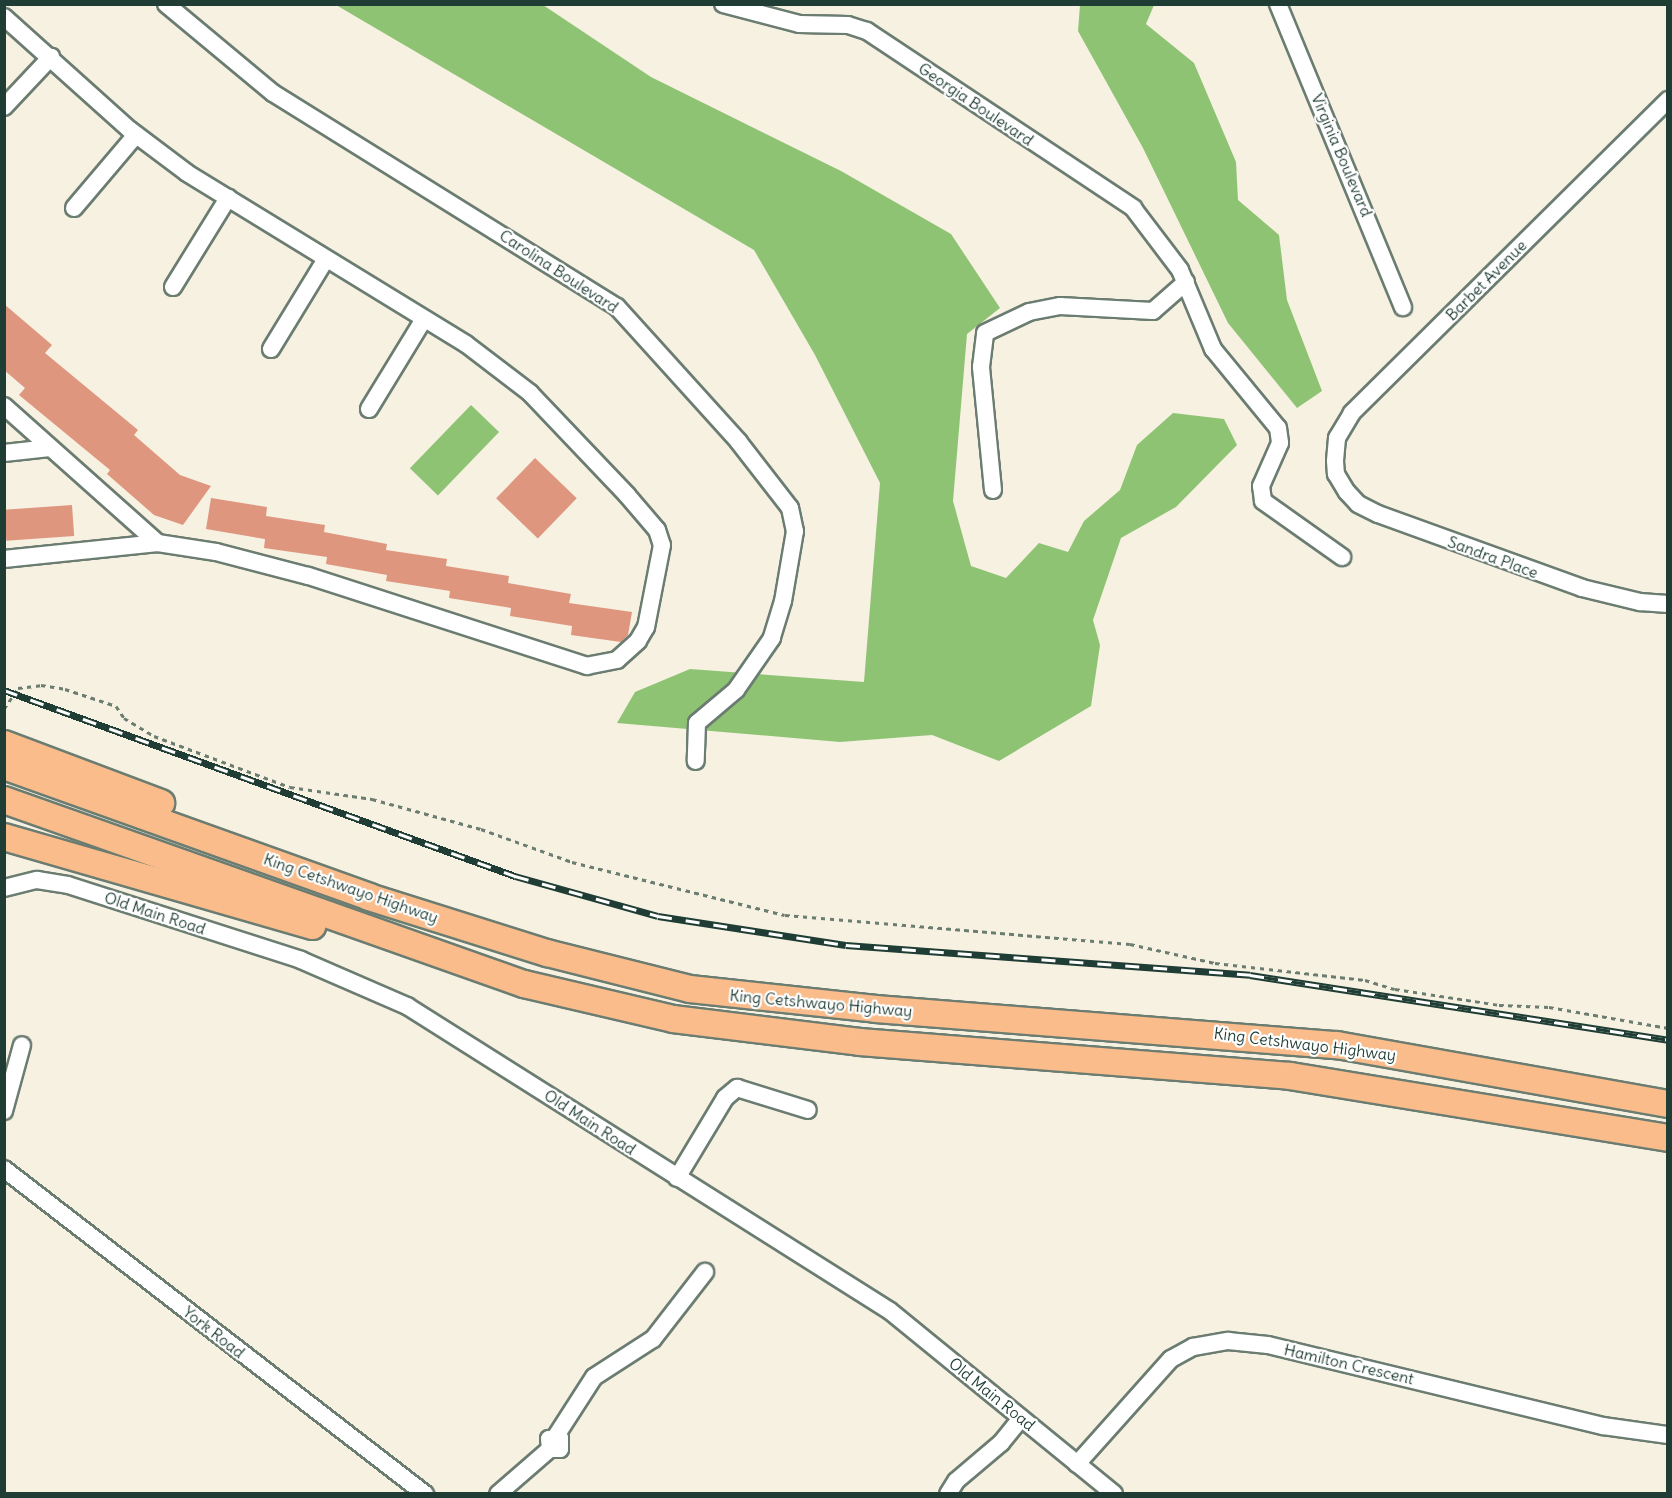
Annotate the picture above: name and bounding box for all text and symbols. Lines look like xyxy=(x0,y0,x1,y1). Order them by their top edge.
street label: Georgia Boulevard xyxy=(915,58,1037,150)
street label: Virginia Boulevard xyxy=(1307,91,1377,219)
street label: Carolina Boulevard xyxy=(496,225,622,317)
street label: Barbet Avenue xyxy=(1442,236,1530,324)
street label: Sandra Place xyxy=(1445,532,1541,582)
street label: King Cetshwayo Highway xyxy=(261,849,441,927)
street label: Old Main Road xyxy=(102,888,208,938)
street label: King Cetshwayo Highway xyxy=(729,985,913,1021)
street label: King Cetshwayo Highway xyxy=(1213,1023,1397,1065)
street label: Old Main Road xyxy=(541,1085,639,1159)
street label: York Road xyxy=(179,1302,249,1362)
street label: Hamilton Crescent xyxy=(1282,1340,1416,1388)
street label: Old Main Road xyxy=(945,1353,1039,1435)

